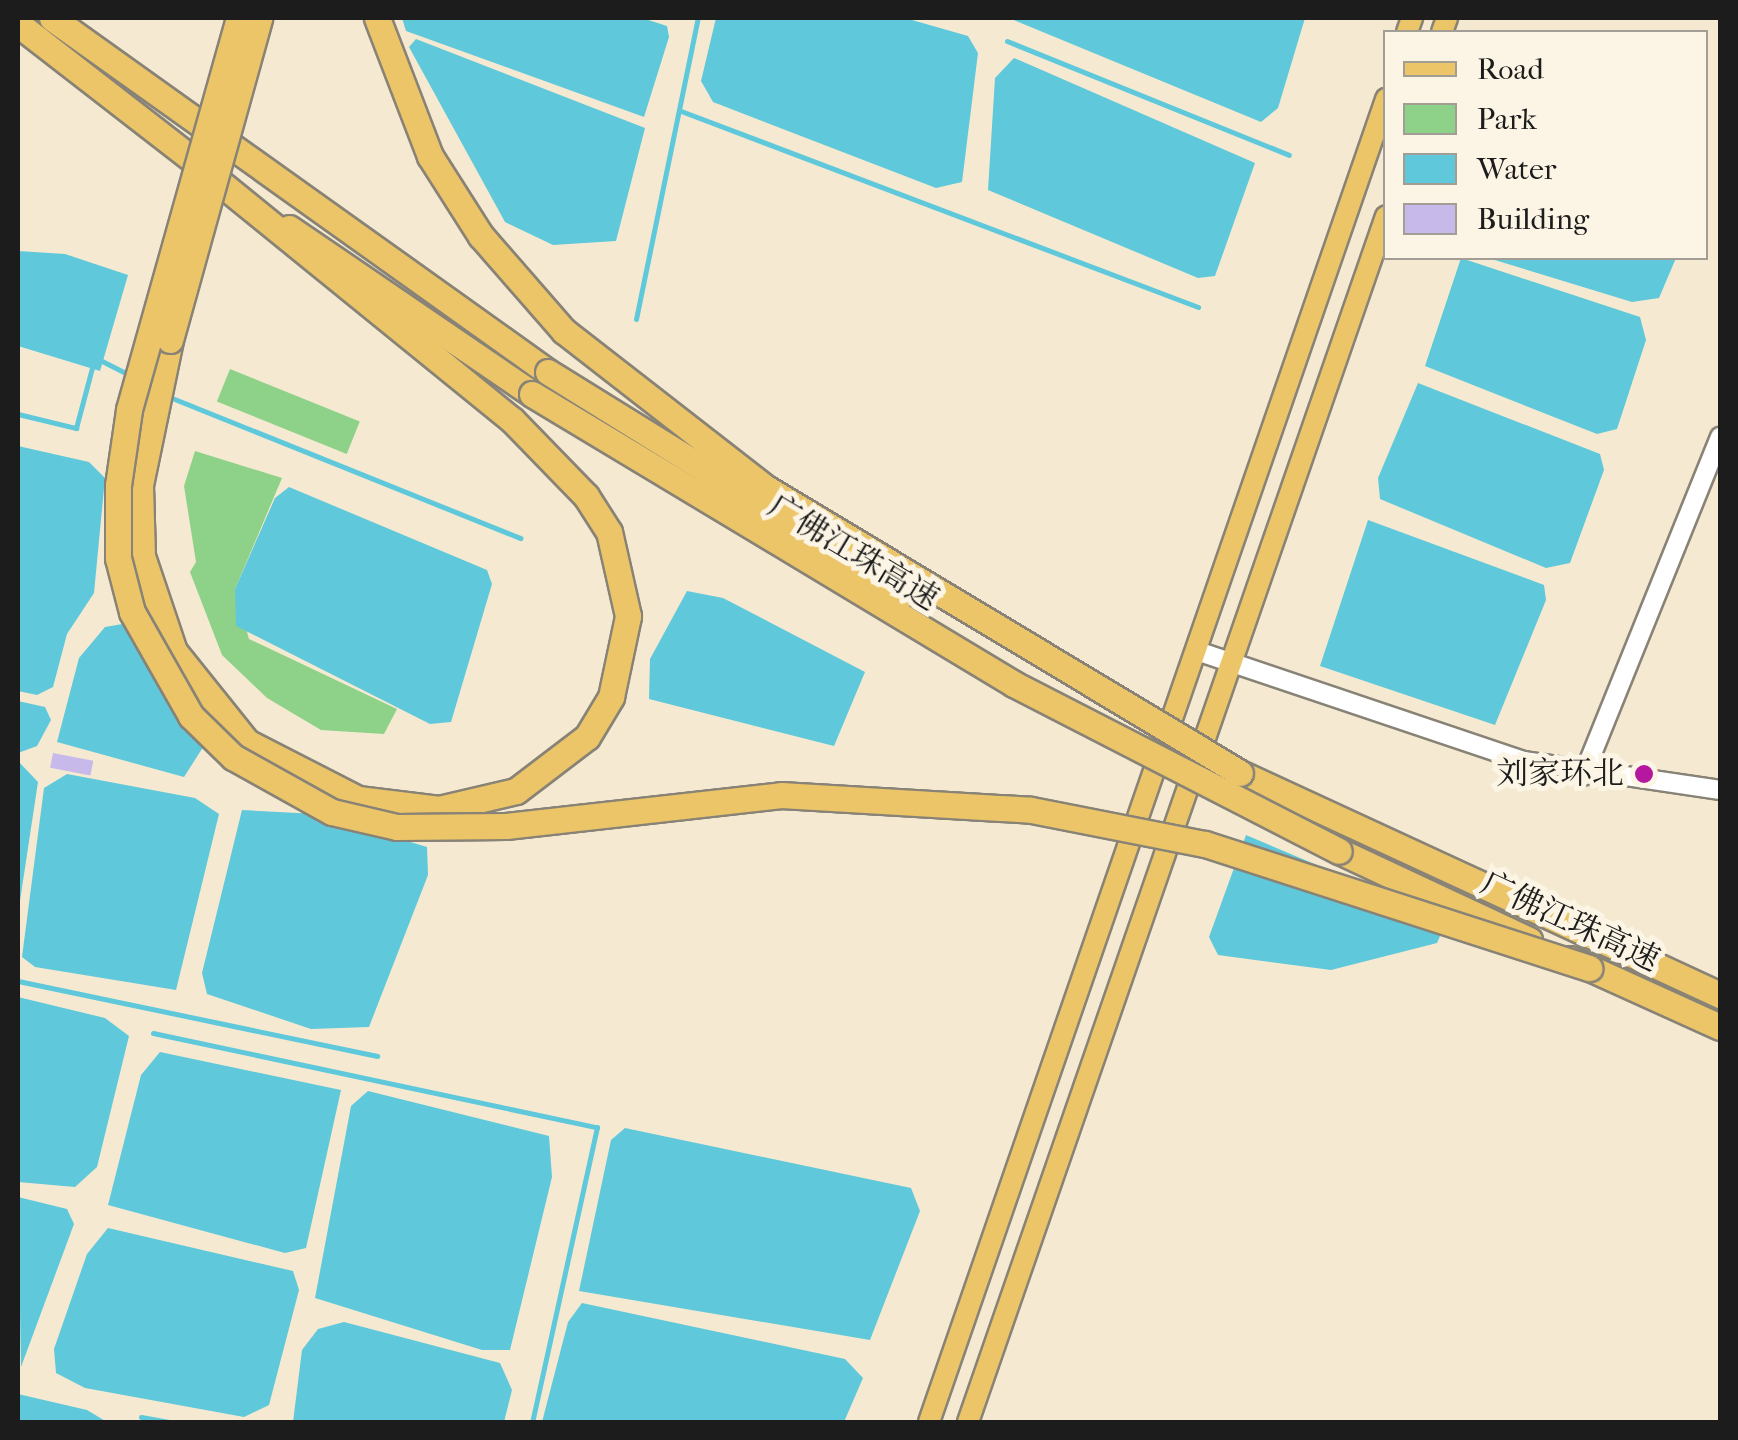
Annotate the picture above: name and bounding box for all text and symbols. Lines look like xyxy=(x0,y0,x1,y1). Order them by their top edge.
legend xyxy=(1383,30,1708,260)
text: Road xyxy=(1477,52,1544,87)
text: Park xyxy=(1477,102,1537,137)
text: Water xyxy=(1477,152,1557,187)
text: Building xyxy=(1477,202,1589,237)
street label: 广佛江珠高速 xyxy=(761,487,945,619)
place label: 刘家环北 xyxy=(1496,755,1624,793)
marker: 刘家环北 xyxy=(1633,763,1655,785)
street label: 广佛江珠高速 xyxy=(1475,864,1665,980)

